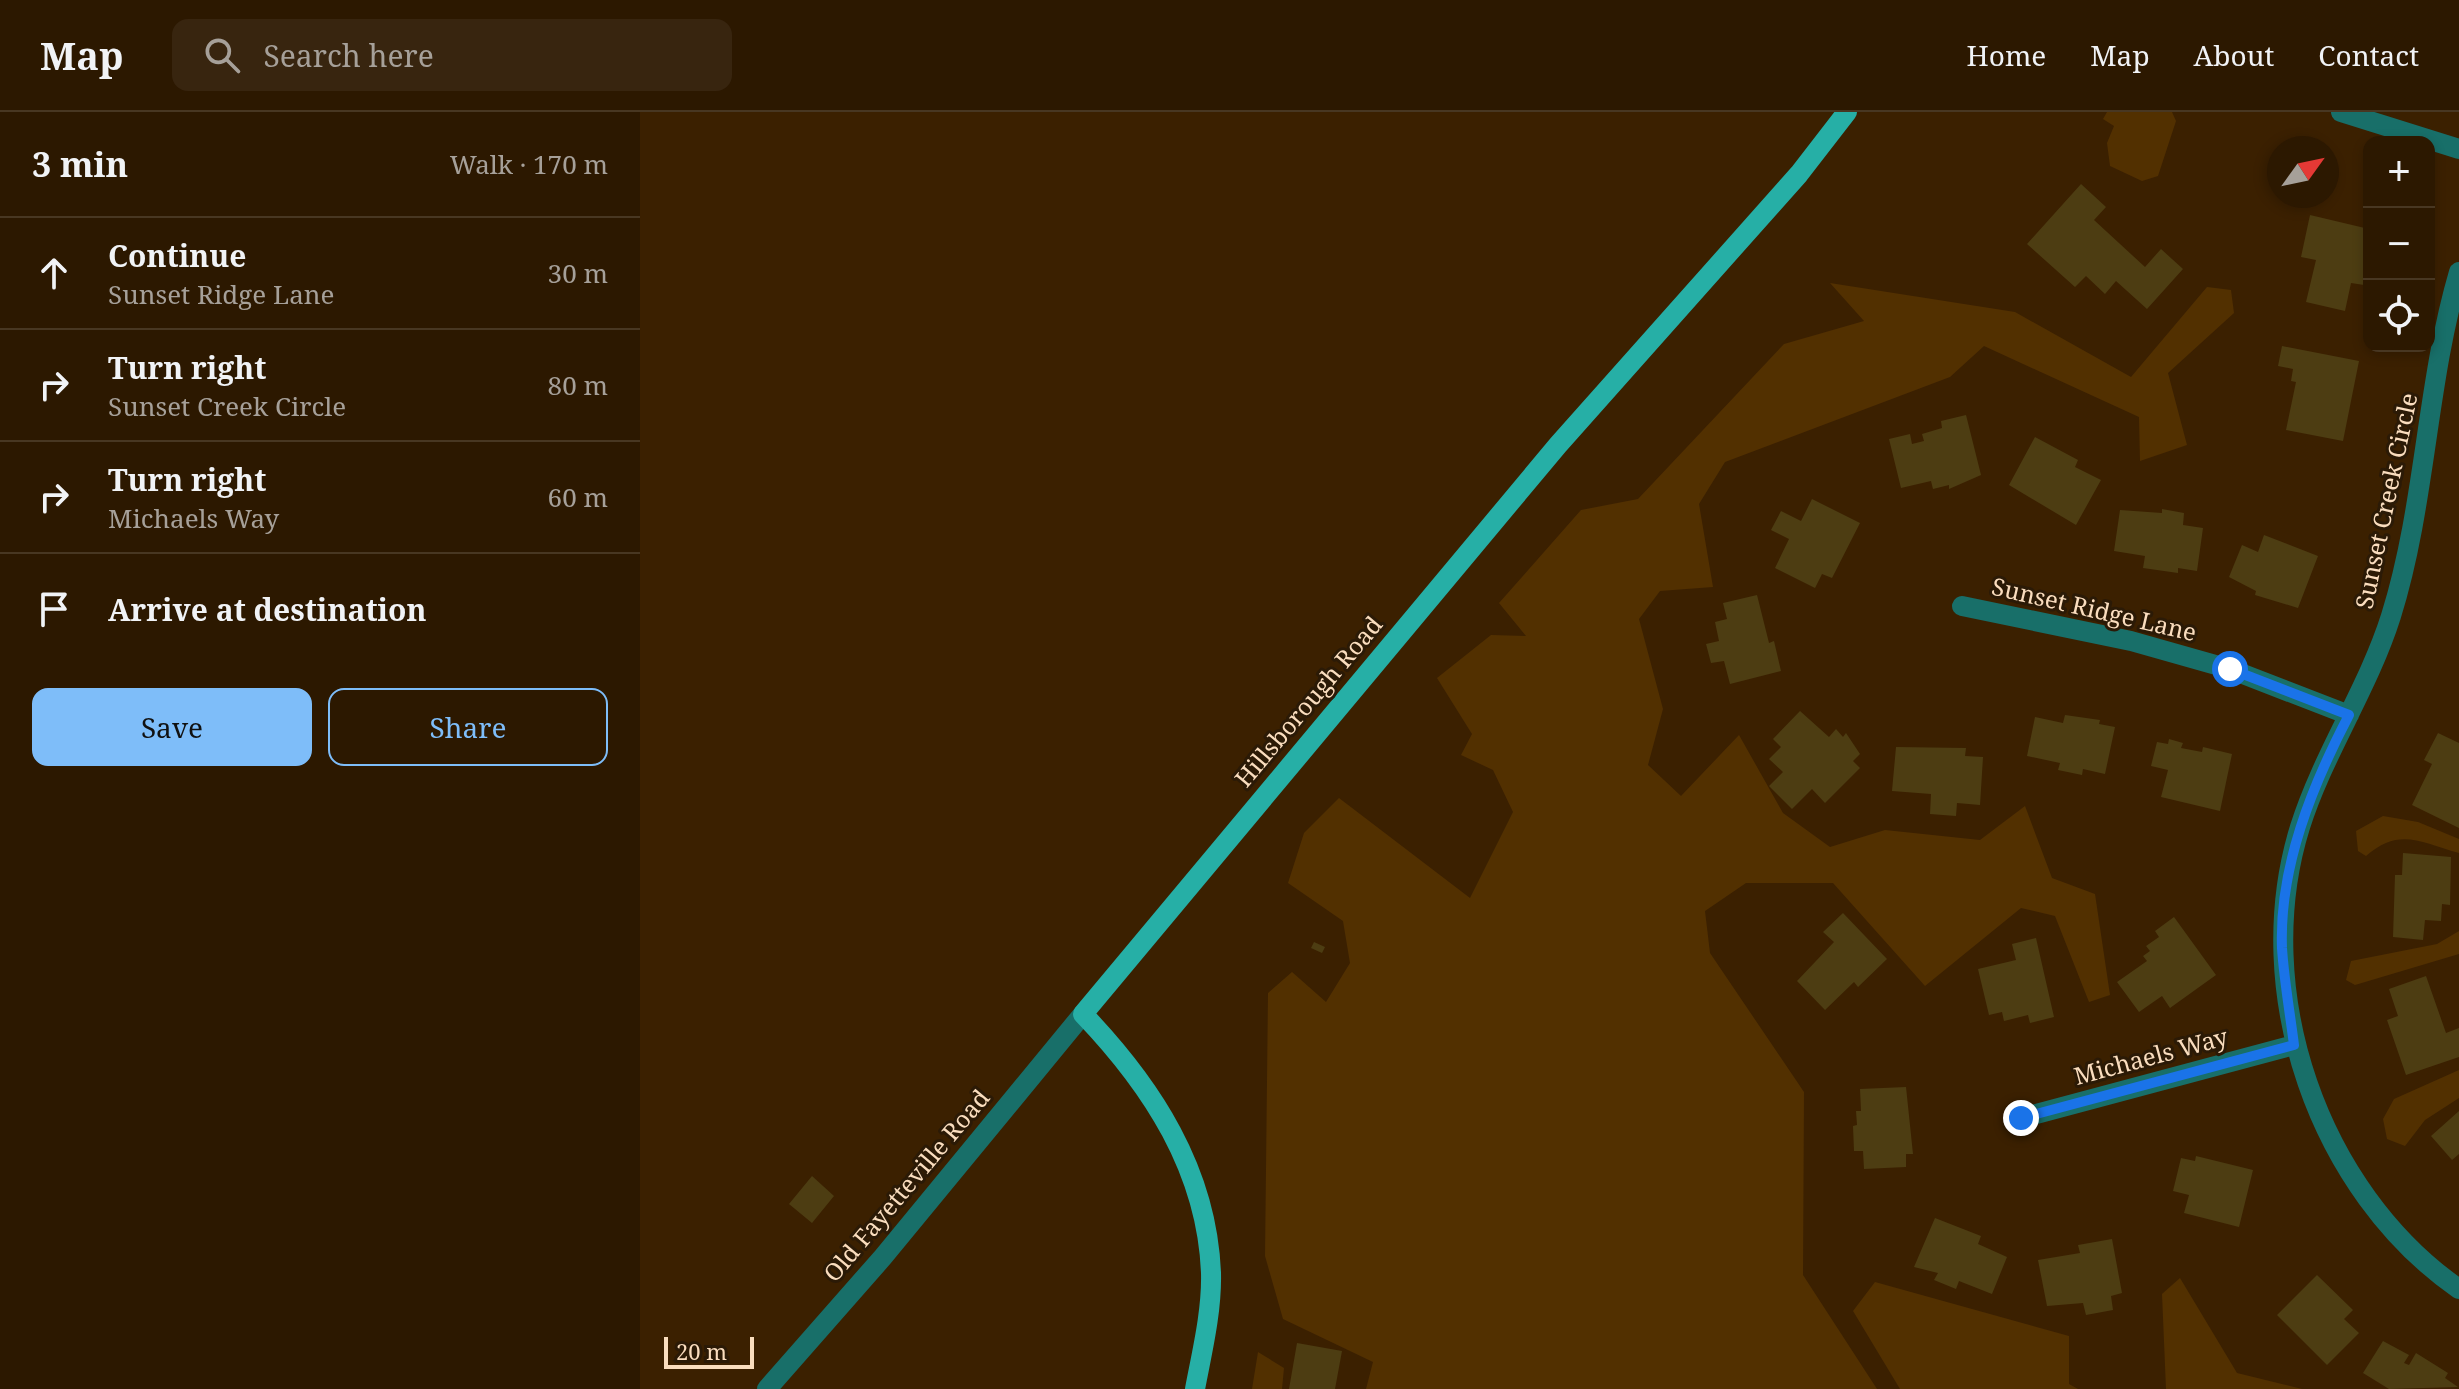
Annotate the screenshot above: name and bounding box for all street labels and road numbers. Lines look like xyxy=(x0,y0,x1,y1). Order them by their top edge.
street label: Sunset Creek Circle xyxy=(2347,390,2425,612)
street label: Sunset Ridge Lane xyxy=(1989,569,2200,648)
street label: Hillsborough Road xyxy=(1227,608,1389,793)
street label: Michaels Way xyxy=(2070,1019,2232,1092)
street label: Old Fayetteville Road xyxy=(815,1082,996,1288)

